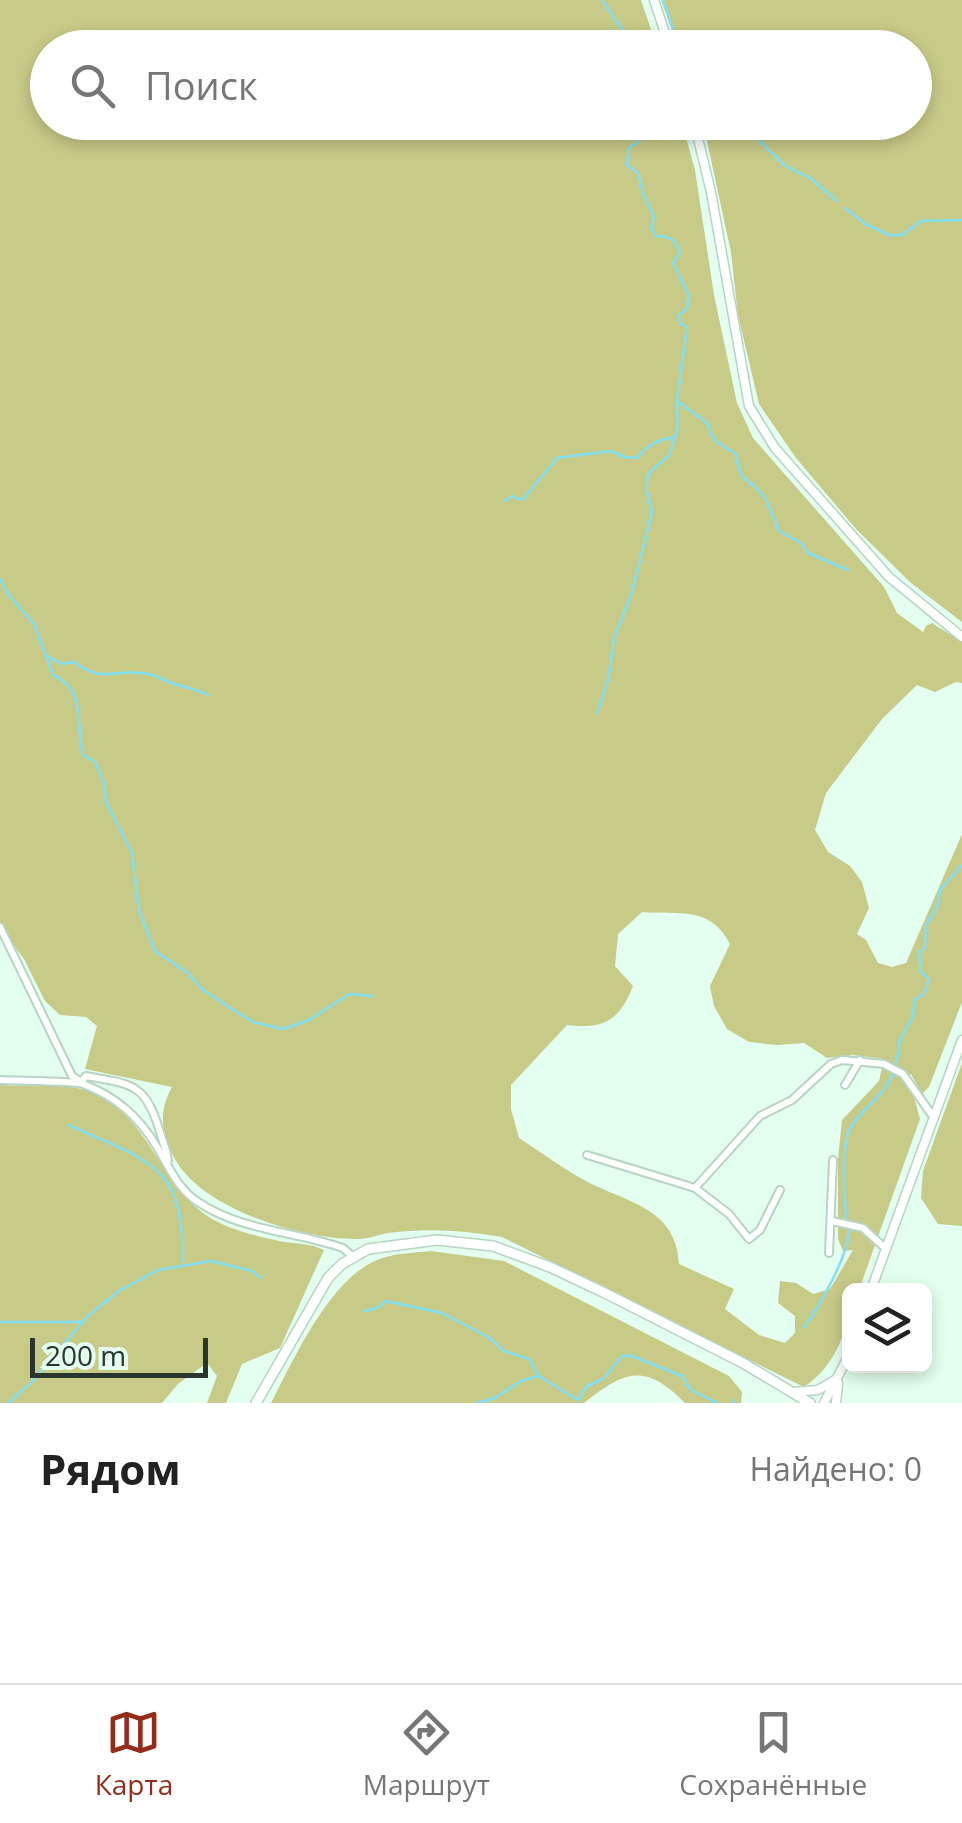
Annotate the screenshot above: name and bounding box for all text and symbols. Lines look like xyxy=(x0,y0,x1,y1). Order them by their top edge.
search box xyxy=(30,30,932,140)
icon: search xyxy=(65,58,120,113)
text: Поиск xyxy=(145,59,258,111)
map controls xyxy=(842,1283,932,1373)
button: layers xyxy=(842,1283,932,1373)
scale bar xyxy=(30,1333,208,1378)
text: 200 m xyxy=(45,1336,126,1374)
text: Рядом xyxy=(40,1440,181,1497)
text: Найдено: 0 xyxy=(749,1447,922,1490)
tab: Карта xyxy=(95,1705,173,1803)
tab: Маршрут xyxy=(363,1705,490,1803)
tab: Сохранённые xyxy=(679,1705,867,1803)

